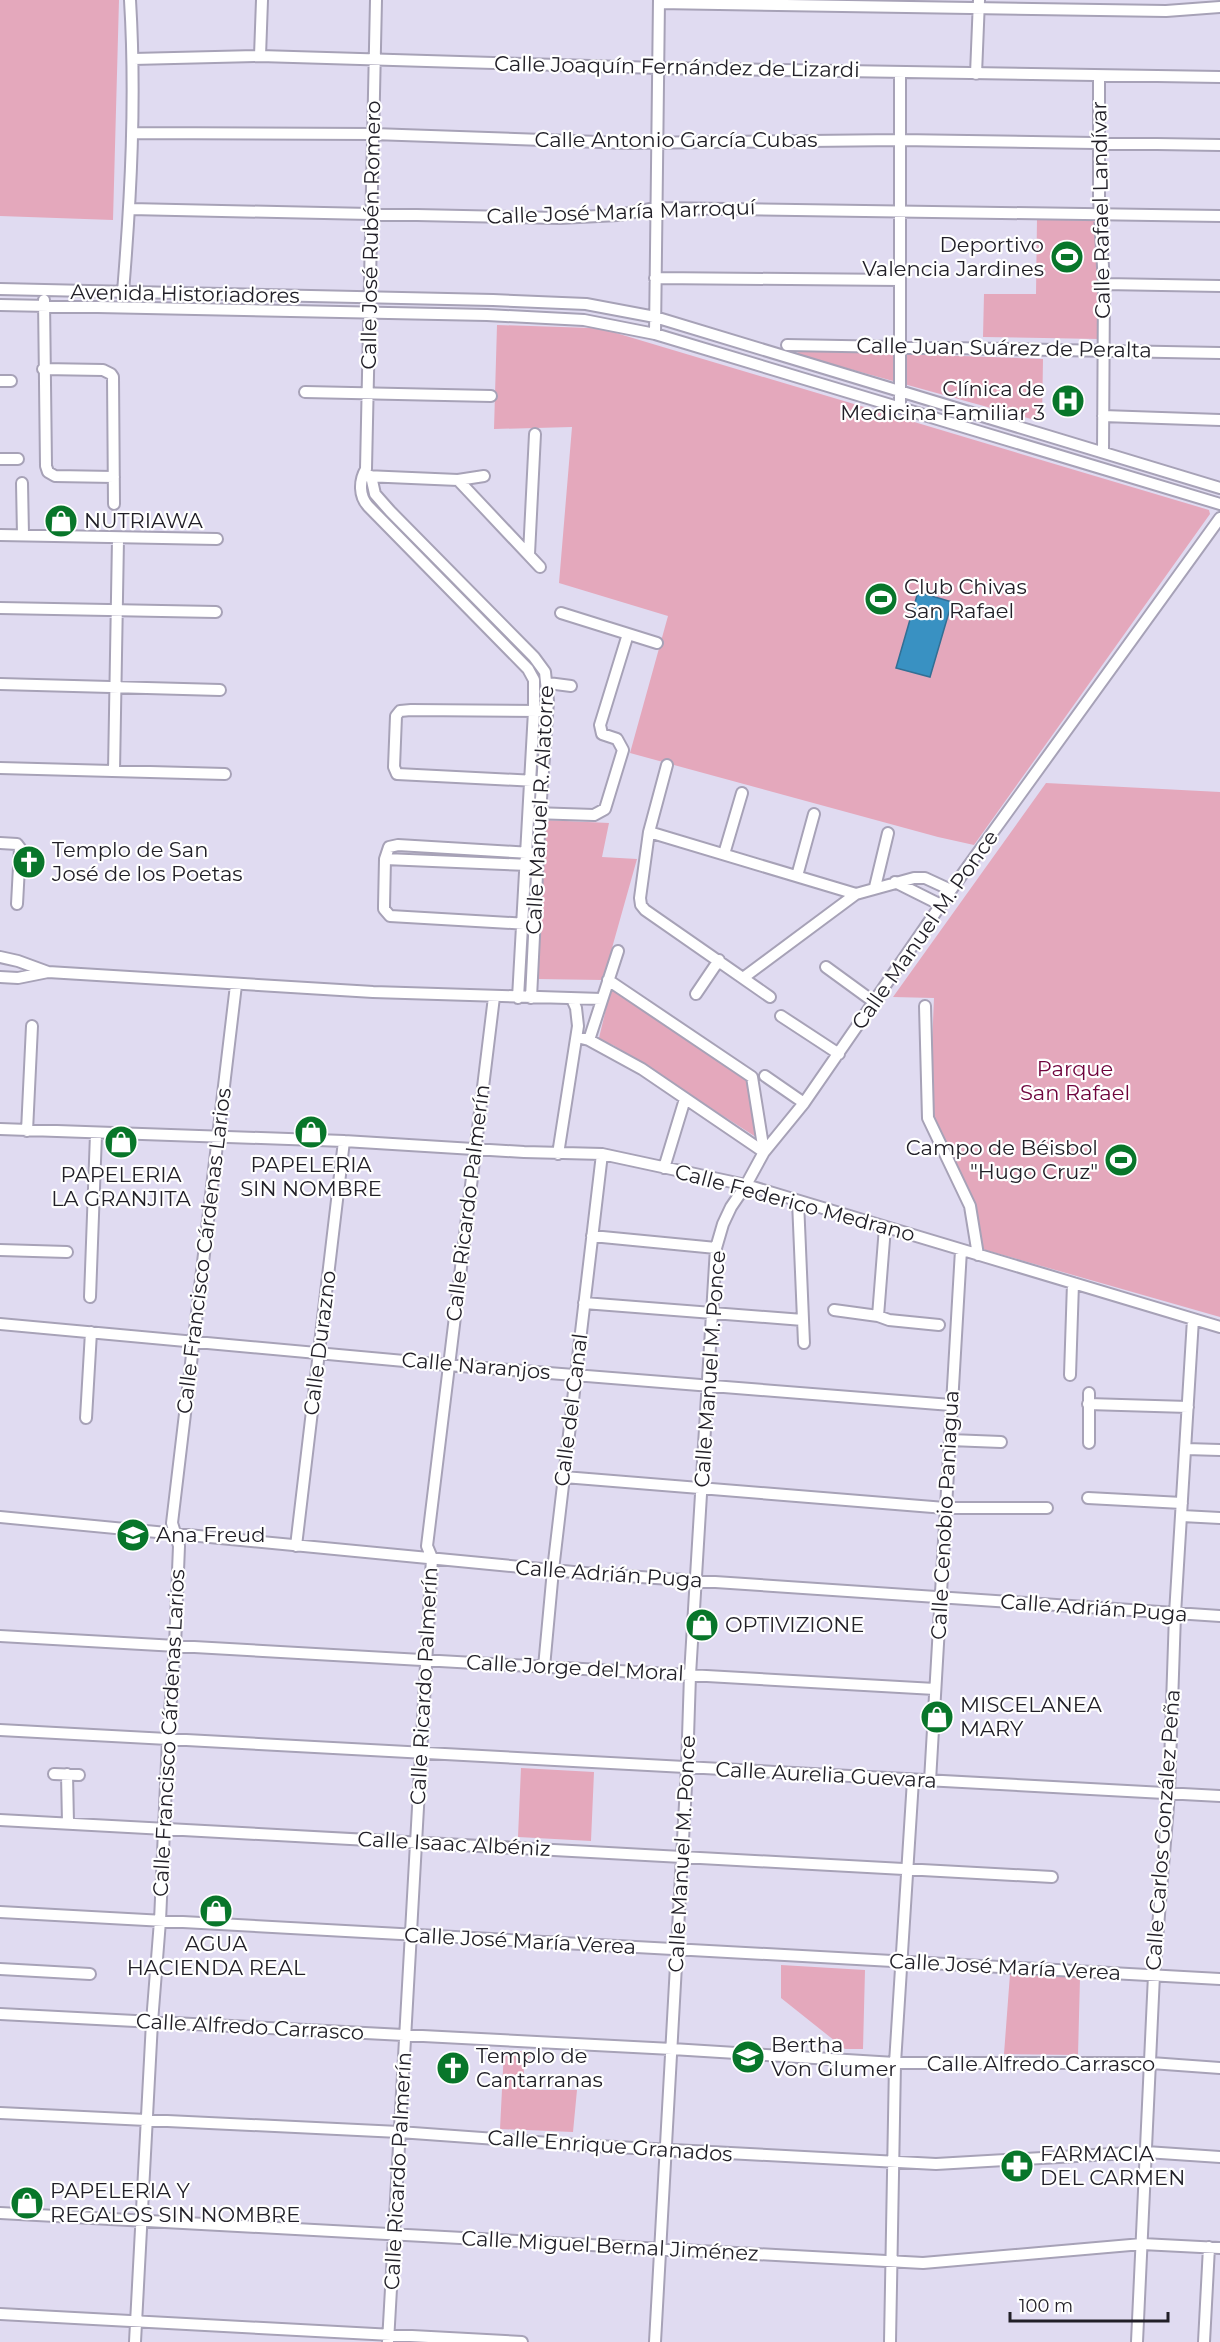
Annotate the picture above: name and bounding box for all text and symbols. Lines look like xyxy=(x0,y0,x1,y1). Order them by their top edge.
street label: Calle Joaquín Fernández de Lizardi xyxy=(494,51,860,82)
street label: Calle José Rubén Romero xyxy=(356,100,385,370)
street label: Calle Rafael Landívar xyxy=(1086,101,1115,319)
street label: Calle Antonio García Cubas xyxy=(534,127,818,152)
street label: Calle José María Marroquí xyxy=(486,194,757,229)
place label: Deportivo Valencia Jardines xyxy=(862,232,1044,281)
sports icon: Deportivo Valencia Jardines xyxy=(1049,239,1085,275)
street label: Avenida Historiadores xyxy=(70,279,300,308)
street label: Calle Juan Suárez de Peralta xyxy=(856,332,1152,363)
place label: Clínica de Medicina Familiar 3 xyxy=(840,376,1045,425)
hospital icon: Clínica de Medicina Familiar 3 xyxy=(1050,383,1086,419)
shop icon: NUTRIAWA xyxy=(43,503,79,539)
place label: NUTRIAWA xyxy=(84,508,204,533)
place label: Club Chivas San Rafael xyxy=(904,574,1027,623)
sports icon: Club Chivas San Rafael xyxy=(863,581,899,617)
street label: Calle Manuel R. Alatorre xyxy=(520,685,559,935)
street label: Calle Manuel M. Ponce xyxy=(846,825,1003,1034)
place label: Templo de San José de los Poetas xyxy=(51,837,243,886)
church icon: Templo de San José de los Poetas xyxy=(11,844,47,880)
park label: Parque San Rafael xyxy=(1020,1056,1130,1105)
street label: Calle Ricardo Palmerín xyxy=(441,1083,494,1323)
street label: Calle Francisco Cárdenas Larios xyxy=(171,1086,236,1415)
shop icon: PAPELERIA SIN NOMBRE xyxy=(293,1114,329,1150)
shop icon: PAPELERIA LA GRANJITA xyxy=(103,1124,139,1160)
place label: Campo de Béisbol "Hugo Cruz" xyxy=(906,1135,1098,1184)
sports icon: Campo de Béisbol "Hugo Cruz" xyxy=(1103,1142,1139,1178)
place label: PAPELERIA SIN NOMBRE xyxy=(240,1152,382,1201)
street label: Calle Federico Medrano xyxy=(672,1158,918,1247)
place label: PAPELERIA LA GRANJITA xyxy=(51,1162,192,1211)
street label: Calle Manuel M. Ponce xyxy=(689,1250,730,1488)
street label: Calle Durazno xyxy=(298,1269,341,1417)
street label: Calle del Canal xyxy=(549,1332,592,1488)
street label: Calle Naranjos xyxy=(401,1347,552,1384)
street label: Calle Cenobio Paniagua xyxy=(925,1390,964,1640)
school or university icon: Ana Freud xyxy=(115,1517,151,1553)
place label: Ana Freud xyxy=(156,1522,265,1547)
street label: Calle Adrián Puga xyxy=(515,1554,704,1593)
street label: Calle Ricardo Palmerín xyxy=(405,1566,442,1806)
street label: Calle Francisco Cárdenas Larios xyxy=(147,1568,190,1898)
street label: Calle Adrián Puga xyxy=(1000,1588,1189,1627)
shop icon: OPTIVIZIONE xyxy=(684,1607,720,1643)
place label: OPTIVIZIONE xyxy=(725,1612,864,1637)
street label: Calle Jorge del Moral xyxy=(466,1649,684,1686)
street label: Calle Carlos González Peña xyxy=(1140,1689,1185,1971)
place label: MISCELANEA MARY xyxy=(960,1692,1103,1741)
shop icon: MISCELANEA MARY xyxy=(919,1699,955,1735)
street label: Calle Manuel M. Ponce xyxy=(663,1735,700,1973)
street label: Calle Aurelia Guevara xyxy=(715,1756,937,1793)
street label: Calle Isaac Albéniz xyxy=(357,1826,551,1861)
shop icon: AGUA HACIENDA REAL xyxy=(198,1893,234,1929)
street label: Calle José María Verea xyxy=(403,1922,637,1959)
place label: AGUA HACIENDA REAL xyxy=(127,1931,306,1980)
street label: Calle José María Verea xyxy=(888,1948,1122,1985)
street label: Calle Alfredo Carrasco xyxy=(135,2008,365,2045)
place label: Bertha Von Glumer xyxy=(771,2032,897,2081)
school or university icon: Bertha Von Glumer xyxy=(730,2039,766,2075)
place label: Templo de Cantarranas xyxy=(476,2043,603,2092)
church icon: Templo de Cantarranas xyxy=(435,2050,471,2086)
street label: Calle Ricardo Palmerín xyxy=(379,2051,416,2291)
street label: Calle Alfredo Carrasco xyxy=(927,2051,1155,2076)
street label: Calle Enrique Granados xyxy=(487,2124,733,2167)
place label: FARMACIA DEL CARMEN xyxy=(1040,2141,1185,2190)
pharmacy icon: FARMACIA DEL CARMEN xyxy=(999,2148,1035,2184)
place label: PAPELERIA Y REGALOS SIN NOMBRE xyxy=(50,2178,300,2227)
shop icon: PAPELERIA Y REGALOS SIN NOMBRE xyxy=(9,2185,45,2221)
street label: Calle Miguel Bernal Jiménez xyxy=(461,2225,759,2266)
scale bar xyxy=(1010,2285,1168,2323)
text: 100 m xyxy=(1019,2295,1073,2317)

